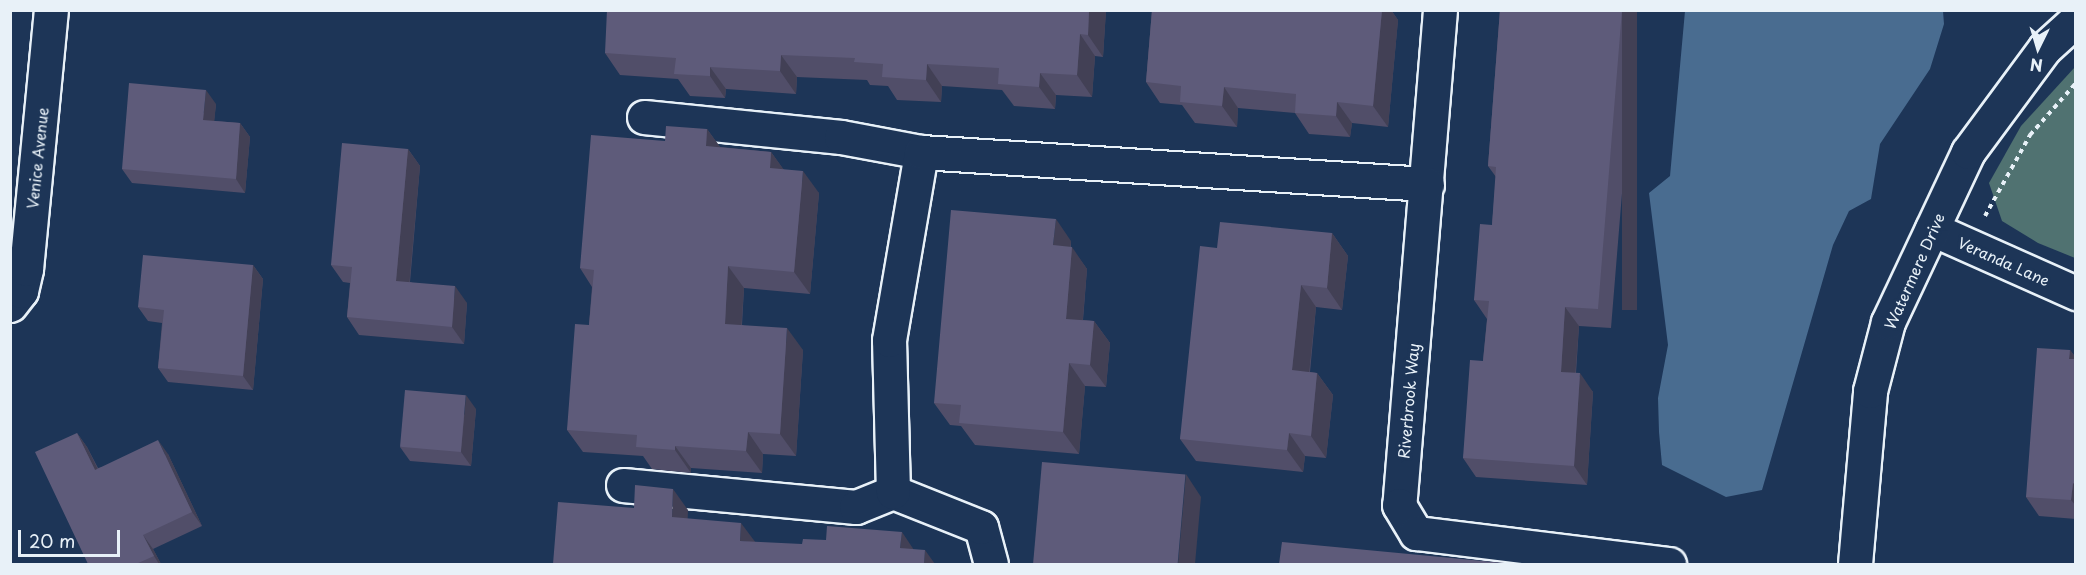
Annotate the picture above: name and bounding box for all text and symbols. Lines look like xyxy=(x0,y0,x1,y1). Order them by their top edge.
north arrow xyxy=(2008,18,2068,78)
text: N xyxy=(2029,53,2044,78)
street label: Venice Avenue xyxy=(23,106,51,210)
street label: Watermere Drive xyxy=(1880,210,1948,332)
street label: Veranda Lane xyxy=(1955,233,2053,289)
street label: Riverbrook Way xyxy=(1394,343,1422,459)
scale bar xyxy=(21,518,123,556)
text: 20 m xyxy=(29,527,75,554)

